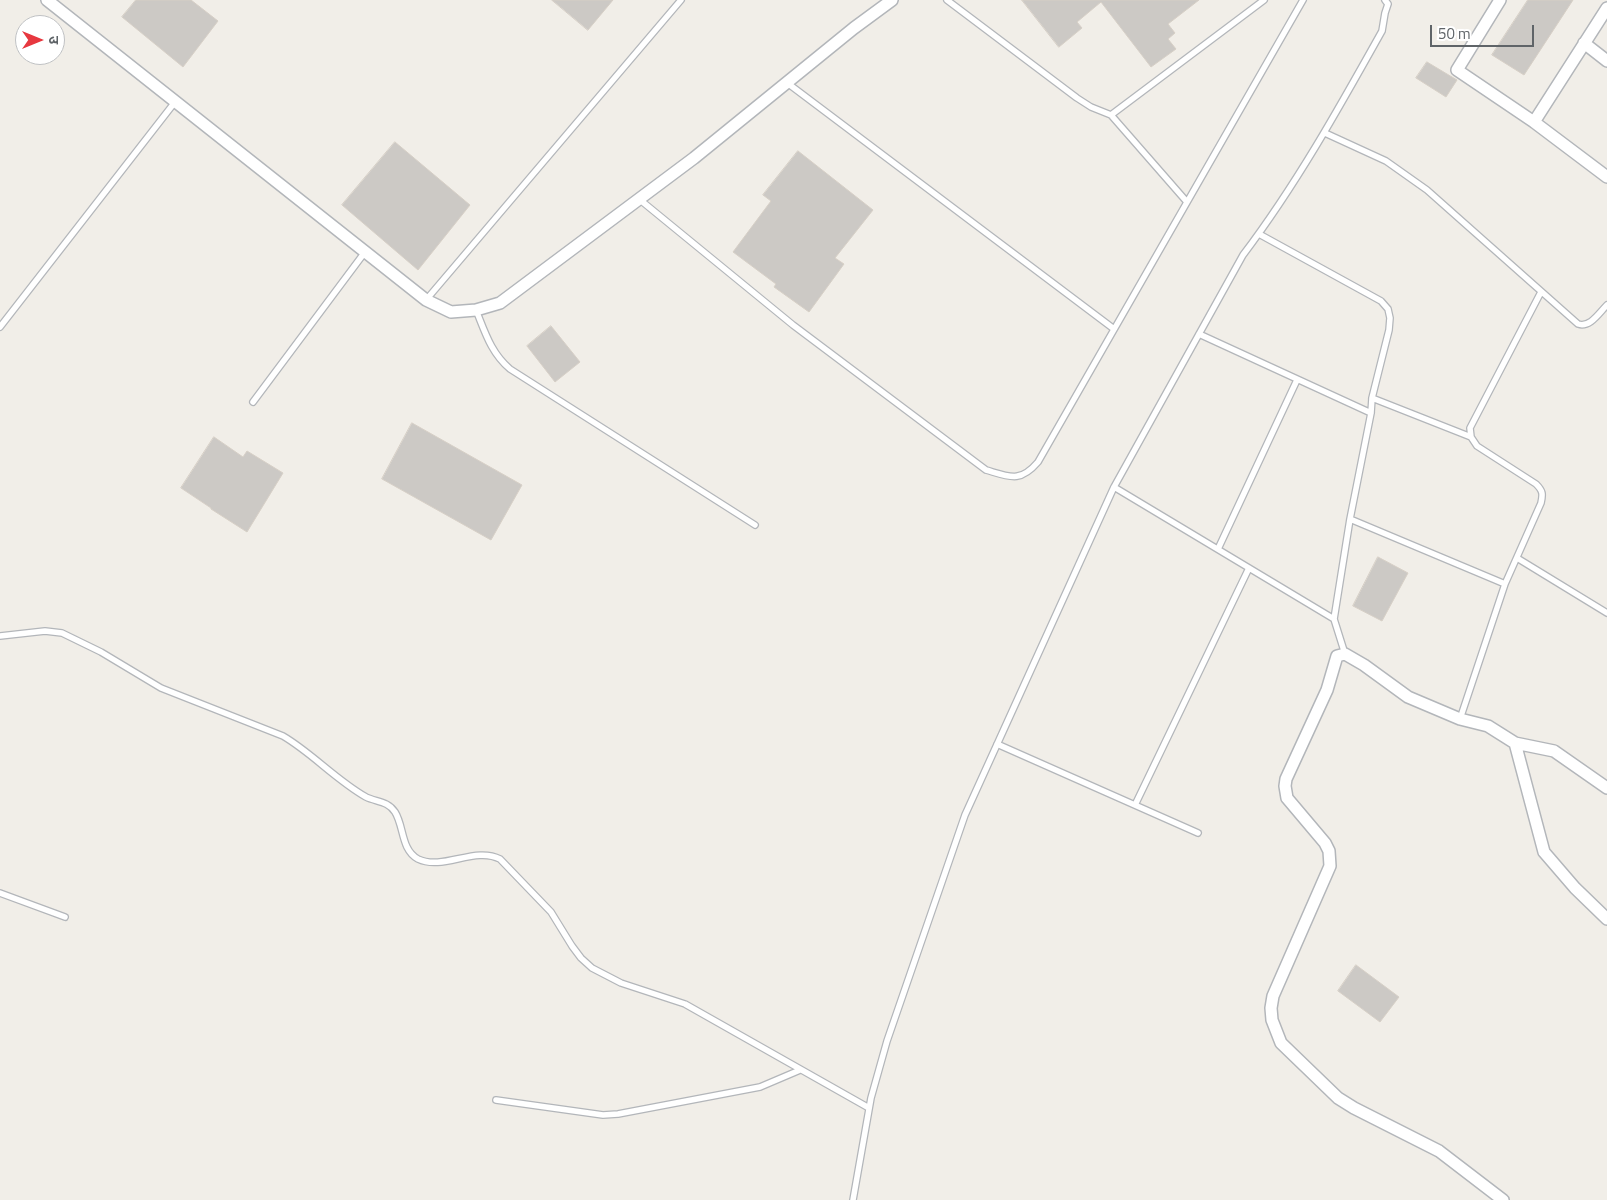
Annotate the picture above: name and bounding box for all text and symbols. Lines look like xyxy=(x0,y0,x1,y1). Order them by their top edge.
north arrow xyxy=(15,15,65,65)
scale bar xyxy=(1432,15,1536,47)
text: 50 m xyxy=(1438,22,1471,45)
text: उ xyxy=(44,36,65,44)

